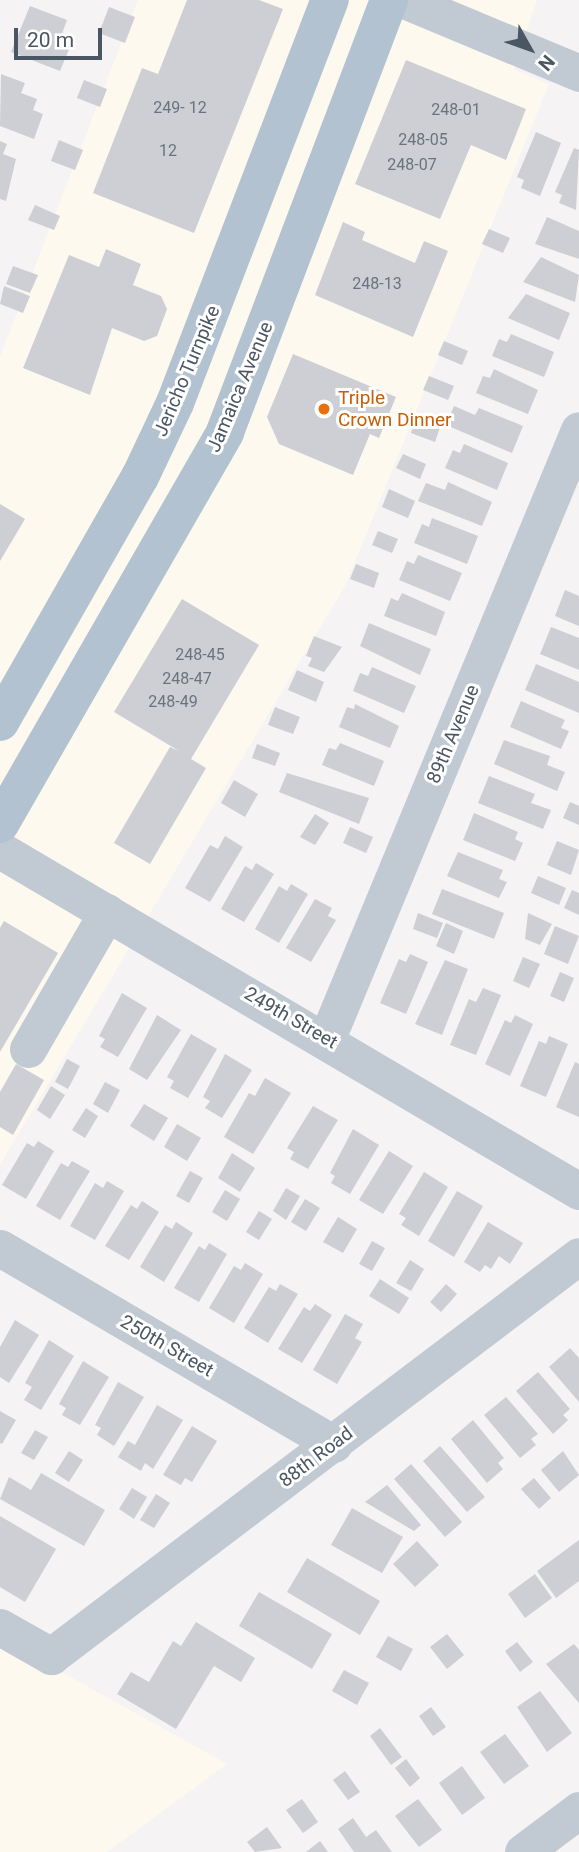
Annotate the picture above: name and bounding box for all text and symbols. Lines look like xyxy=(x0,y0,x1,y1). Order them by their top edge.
scale bar xyxy=(18,14,105,58)
north arrow xyxy=(495,14,565,84)
text: 20 m xyxy=(27,28,74,52)
text: N xyxy=(533,50,560,75)
house number: 249- 12 xyxy=(153,98,207,118)
house number: 248-01 xyxy=(431,100,481,120)
house number: 248-05 xyxy=(398,130,448,150)
house number: 12 xyxy=(159,141,177,161)
house number: 248-07 xyxy=(387,155,437,175)
house number: 248-13 xyxy=(352,274,402,294)
street label: Jericho Turnpike xyxy=(149,302,225,440)
street label: Jamaica Avenue xyxy=(202,318,278,456)
place label: Triple Crown Dinner xyxy=(338,387,452,431)
marker: Triple Crown Dinner xyxy=(316,401,332,417)
house number: 248-45 xyxy=(175,645,225,665)
house number: 248-47 xyxy=(162,669,212,689)
street label: 89th Avenue xyxy=(422,681,484,787)
house number: 248-49 xyxy=(148,692,198,712)
street label: 249th Street xyxy=(240,982,342,1054)
street label: 250th Street xyxy=(116,1310,218,1382)
street label: 88th Road xyxy=(275,1422,357,1492)

